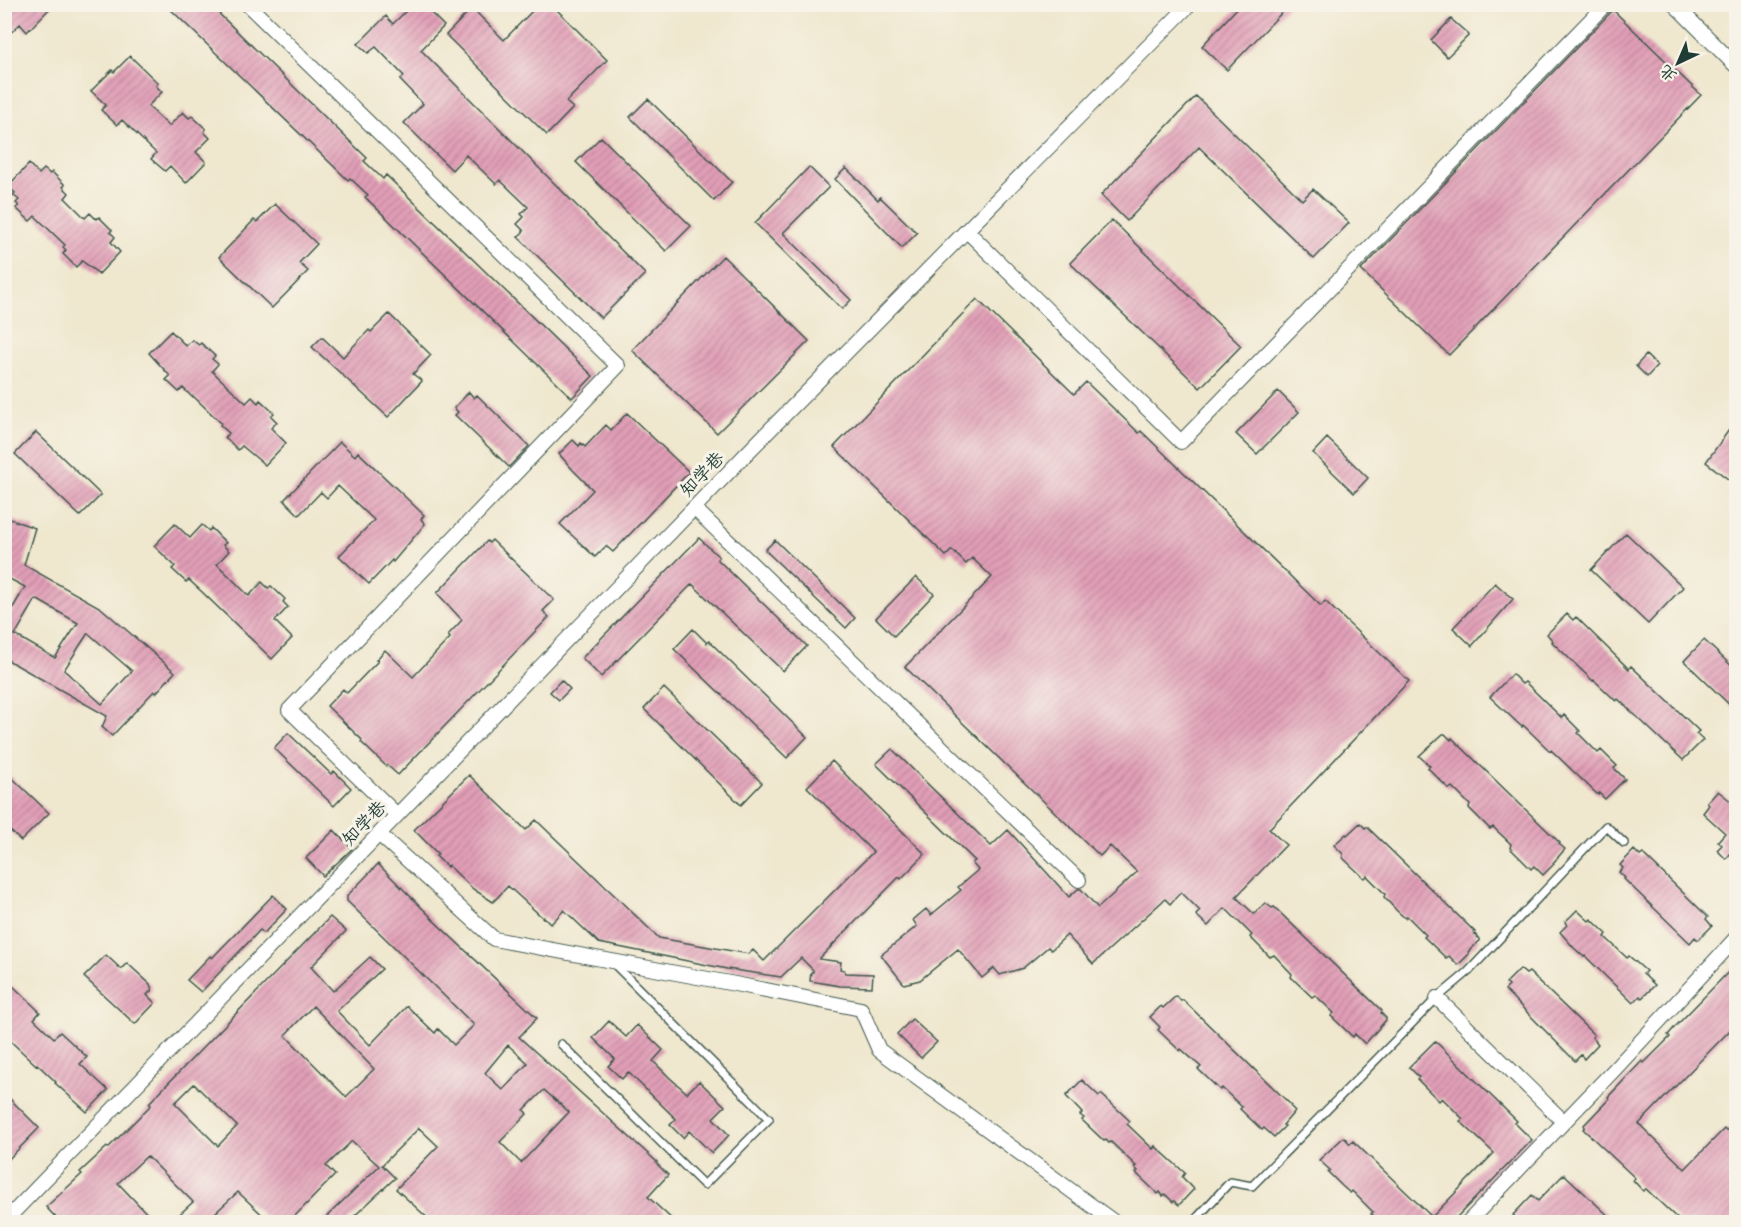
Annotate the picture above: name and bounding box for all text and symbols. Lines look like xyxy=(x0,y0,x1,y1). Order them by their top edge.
north arrow xyxy=(1648,33,1708,93)
text: 北 xyxy=(1653,60,1681,89)
street label: 知学巷 xyxy=(672,444,729,502)
street label: 知学巷 xyxy=(334,793,391,851)

